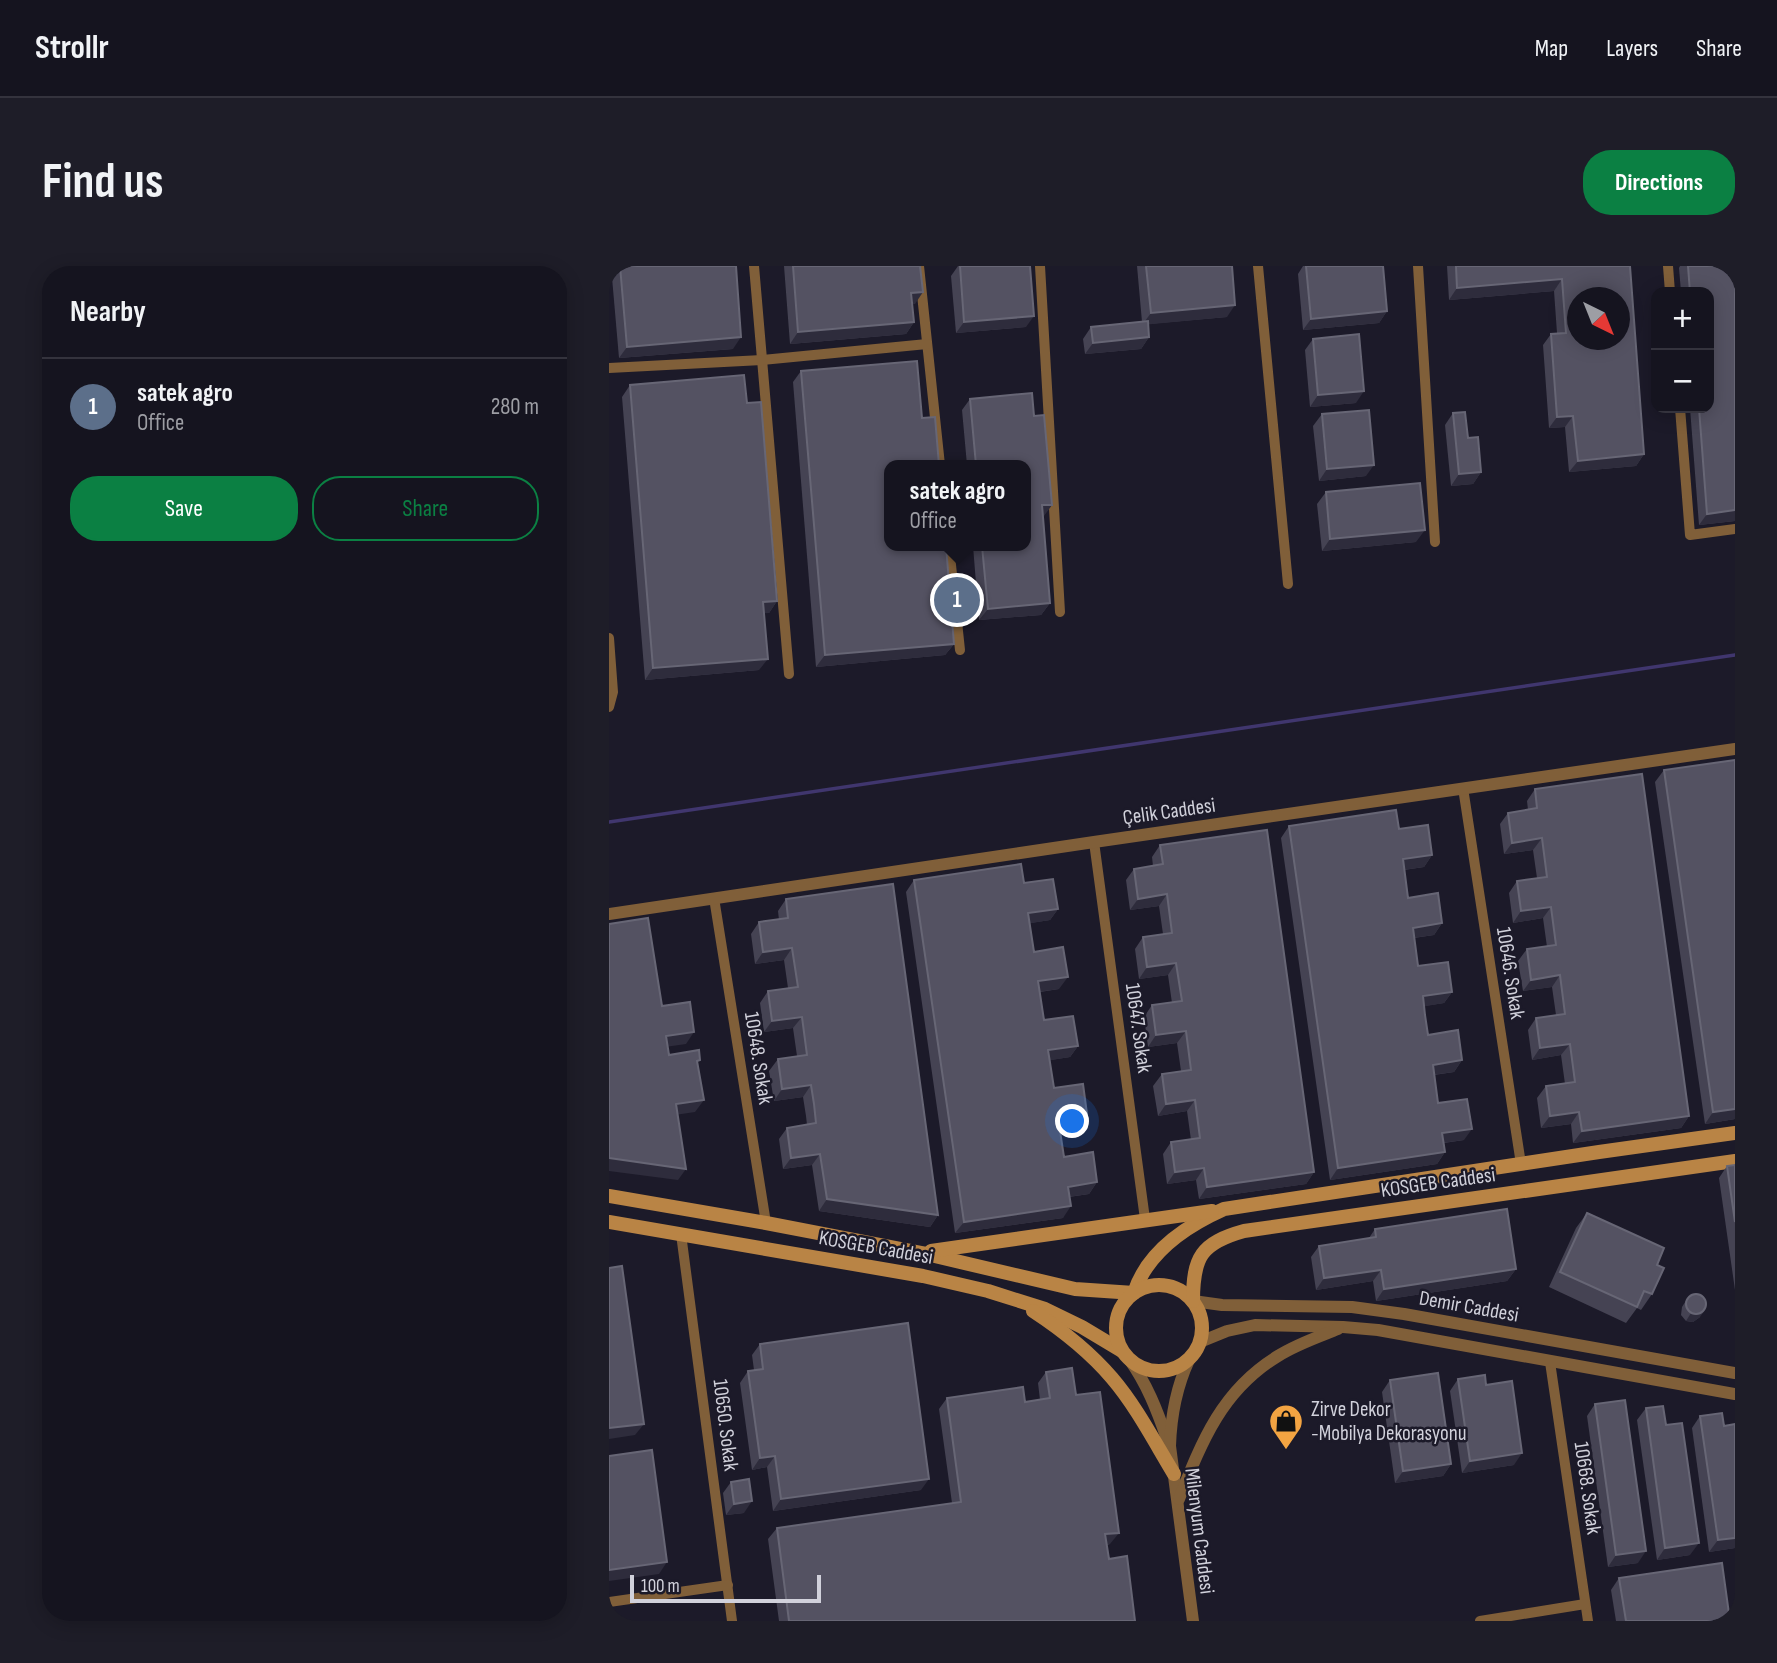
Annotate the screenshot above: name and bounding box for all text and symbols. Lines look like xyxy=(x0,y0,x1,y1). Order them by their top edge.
text: Strollr xyxy=(35,28,109,68)
text: Map xyxy=(1535,34,1568,63)
text: Layers xyxy=(1606,34,1658,63)
text: Share xyxy=(1696,34,1742,63)
button: Directions xyxy=(1583,150,1735,215)
text: Find us xyxy=(42,153,164,212)
north arrow xyxy=(1567,287,1630,350)
map controls xyxy=(1651,287,1714,413)
button: + xyxy=(1651,287,1714,350)
text: Nearby xyxy=(70,294,146,330)
button: − xyxy=(1651,350,1714,413)
text: satek agro xyxy=(137,378,233,409)
text: 1 xyxy=(88,393,98,421)
text: 280 m xyxy=(491,393,539,421)
text: Office xyxy=(137,409,184,437)
popup xyxy=(884,460,1031,551)
button: Save xyxy=(70,476,298,541)
button: Share xyxy=(312,476,539,541)
text: satek agro xyxy=(910,476,1005,507)
text: Office xyxy=(910,507,957,535)
pin: 1 xyxy=(934,574,980,626)
street label: Çelik Caddesi xyxy=(1121,793,1217,830)
street label: 10646. Sokak xyxy=(1491,925,1530,1021)
street label: 10647. Sokak xyxy=(1120,981,1157,1075)
street label: 10648. Sokak xyxy=(739,1010,778,1106)
your location xyxy=(1055,1104,1089,1138)
street label: KOSGEB Caddesi xyxy=(1379,1162,1497,1203)
street label: KOSGEB Caddesi xyxy=(817,1225,935,1270)
street label: Demir Caddesi xyxy=(1417,1285,1521,1328)
street label: 10650. Sokak xyxy=(707,1378,744,1472)
place label: Zirve Dekor -Mobilya Dekorasyonu xyxy=(1311,1397,1467,1446)
shop icon: Zirve Dekor -Mobilya Dekorasyonu xyxy=(1267,1402,1305,1451)
street label: 10668. Sokak xyxy=(1569,1440,1606,1536)
street label: Milenyum Caddesi xyxy=(1179,1467,1220,1595)
scale bar xyxy=(630,1572,821,1604)
text: 100 m xyxy=(641,1575,680,1598)

